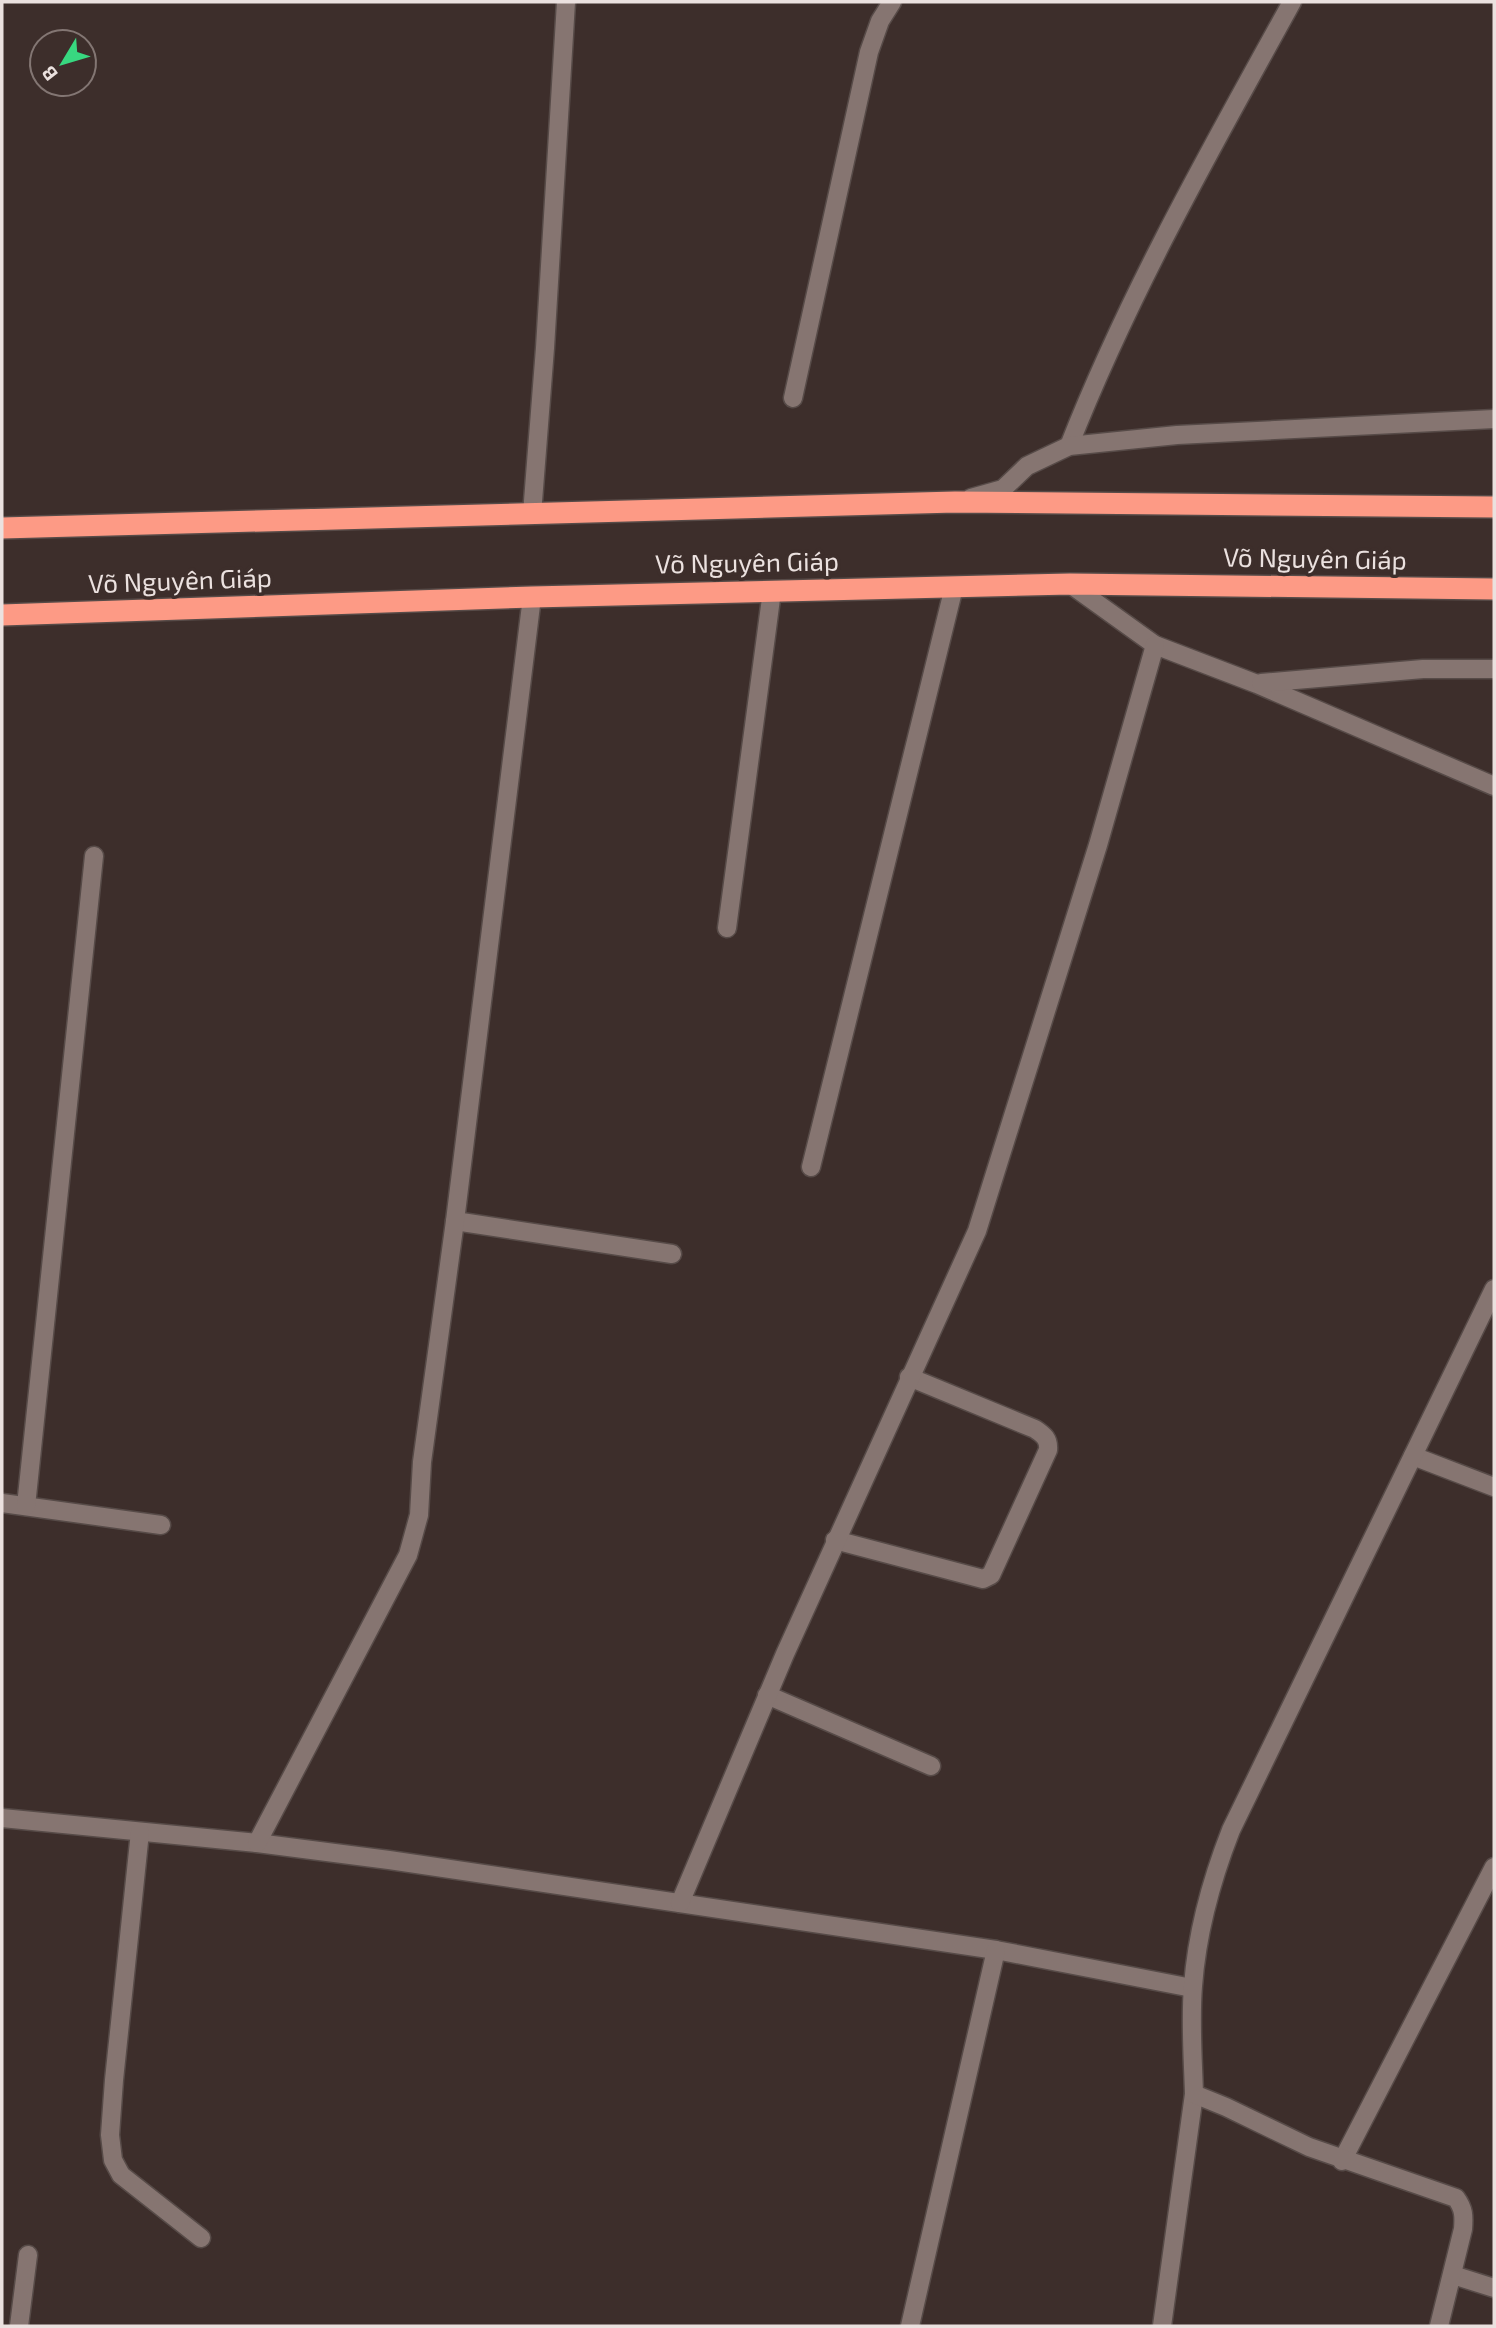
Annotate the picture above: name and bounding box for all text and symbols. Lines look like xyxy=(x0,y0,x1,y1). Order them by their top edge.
north arrow xyxy=(28,28,98,98)
text: B xyxy=(36,62,62,86)
street label: Võ Nguyên Giáp xyxy=(1223,540,1407,575)
street label: Võ Nguyên Giáp xyxy=(655,544,839,579)
street label: Võ Nguyên Giáp xyxy=(88,561,272,598)

